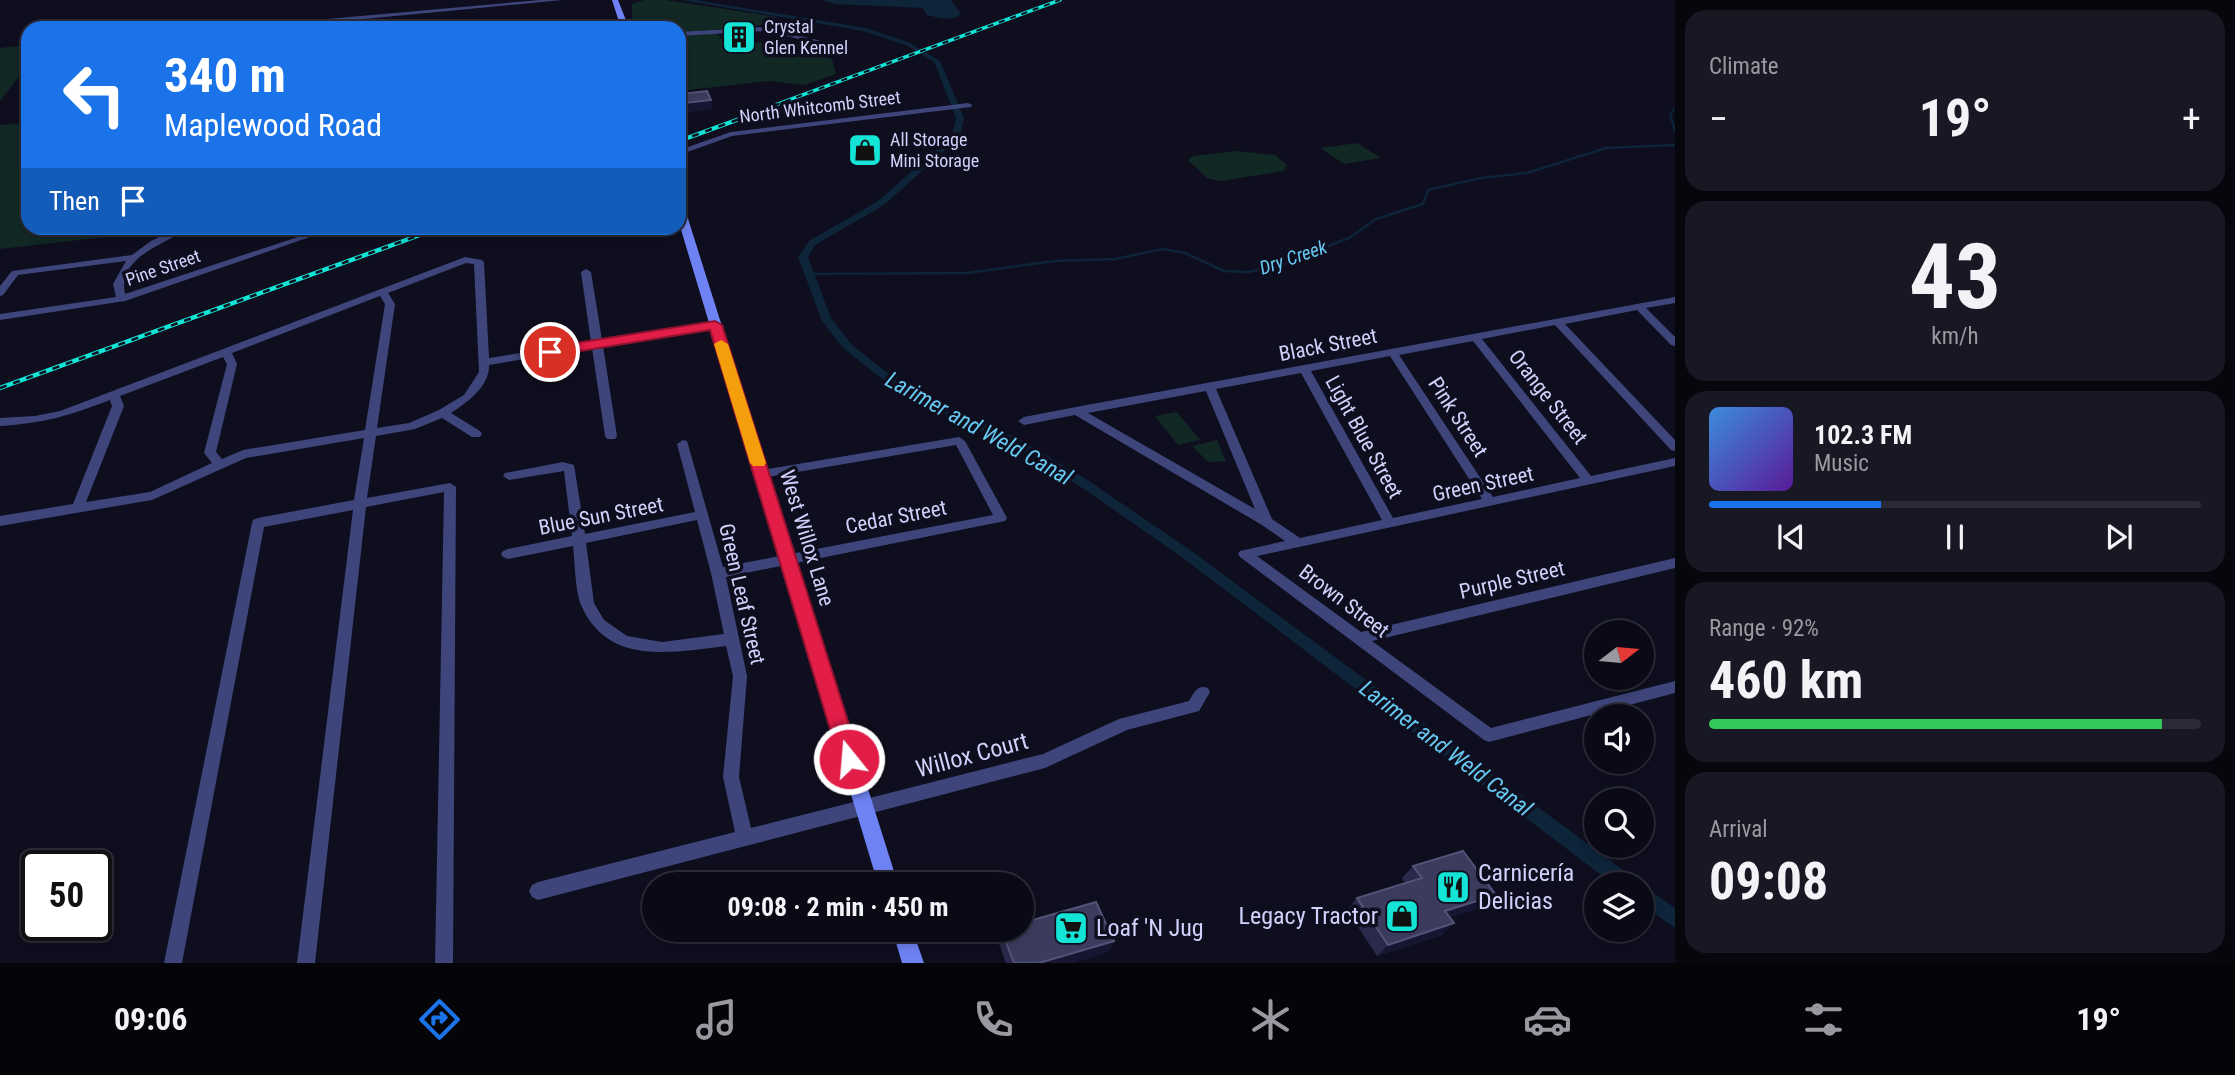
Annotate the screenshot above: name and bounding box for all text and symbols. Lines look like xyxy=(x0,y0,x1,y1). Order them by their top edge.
place label: Crystal Glen Kennel xyxy=(764,16,848,58)
building icon: Crystal Glen Kennel xyxy=(720,18,758,56)
text: 340 m xyxy=(164,47,286,104)
icon: left xyxy=(49,49,140,140)
text: Climate xyxy=(1709,53,1779,80)
street label: North Whitcomb Street xyxy=(738,86,902,127)
text: 19° xyxy=(1919,88,1991,149)
text: − xyxy=(1709,97,1728,141)
text: + xyxy=(2182,97,2201,141)
text: Maplewood Road xyxy=(164,106,382,144)
place label: All Storage Mini Storage xyxy=(890,129,979,171)
shop icon: All Storage Mini Storage xyxy=(846,131,884,169)
icon: arrive xyxy=(114,182,152,220)
text: Then xyxy=(49,186,100,216)
text: 43 xyxy=(1909,224,2001,330)
water label: Dry Creek xyxy=(1256,235,1331,280)
street label: Pine Street xyxy=(123,245,203,290)
pin xyxy=(520,322,580,382)
text: km/h xyxy=(1931,323,1979,350)
street label: Black Street xyxy=(1277,324,1379,366)
icon: arrive xyxy=(531,333,569,371)
street label: Orange Street xyxy=(1504,345,1592,449)
water label: Larimer and Weld Canal xyxy=(881,366,1077,491)
street label: Light Blue Street xyxy=(1320,371,1408,503)
street label: Pink Street xyxy=(1423,373,1493,461)
text: 102.3 FM xyxy=(1814,420,1912,450)
text: Music xyxy=(1814,450,1869,477)
street label: Green Street xyxy=(1430,462,1536,506)
street label: West Willox Lane xyxy=(775,467,839,609)
street label: Blue Sun Street xyxy=(537,492,665,540)
street label: Cedar Street xyxy=(843,495,949,539)
icon: previous xyxy=(1772,518,1810,556)
icon: pause xyxy=(1936,518,1974,556)
icon: next xyxy=(2100,518,2138,556)
street label: Green Leaf Street xyxy=(714,521,770,667)
street label: Purple Street xyxy=(1457,556,1567,604)
street label: Brown Street xyxy=(1294,560,1394,642)
text: Range · 92% xyxy=(1709,615,1819,642)
north arrow xyxy=(1584,620,1654,690)
map controls xyxy=(1584,620,1654,942)
text: 460 km xyxy=(1709,650,1863,711)
water label: Larimer and Weld Canal xyxy=(1354,675,1538,823)
button: sound xyxy=(1584,704,1654,774)
position arrow xyxy=(812,722,886,796)
street label: Willox Court xyxy=(913,727,1031,783)
button: search xyxy=(1584,788,1654,858)
text: Arrival xyxy=(1709,816,1768,843)
speed limit sign: 50 xyxy=(21,850,112,941)
text: 09:08 xyxy=(1709,851,1828,912)
place label: Carnicería Delicias xyxy=(1478,859,1574,915)
restaurant icon: Carnicería Delicias xyxy=(1434,868,1472,906)
button: layers xyxy=(1584,872,1654,942)
text: 09:08 · 2 min · 450 m xyxy=(728,892,948,922)
shop icon: Legacy Tractor xyxy=(1383,897,1421,935)
place label: Legacy Tractor xyxy=(1239,902,1378,930)
supermarket icon: Loaf 'N Jug xyxy=(1052,909,1090,947)
place label: Loaf 'N Jug xyxy=(1096,914,1204,942)
icon: directions xyxy=(415,995,464,1044)
icon: music xyxy=(692,995,741,1044)
icon: phone xyxy=(969,995,1018,1044)
icon: climate xyxy=(1246,995,1295,1044)
icon: car xyxy=(1523,995,1572,1044)
icon: filters xyxy=(1799,995,1848,1044)
text: 09:06 xyxy=(114,1000,187,1038)
text: 19° xyxy=(2076,1000,2121,1038)

